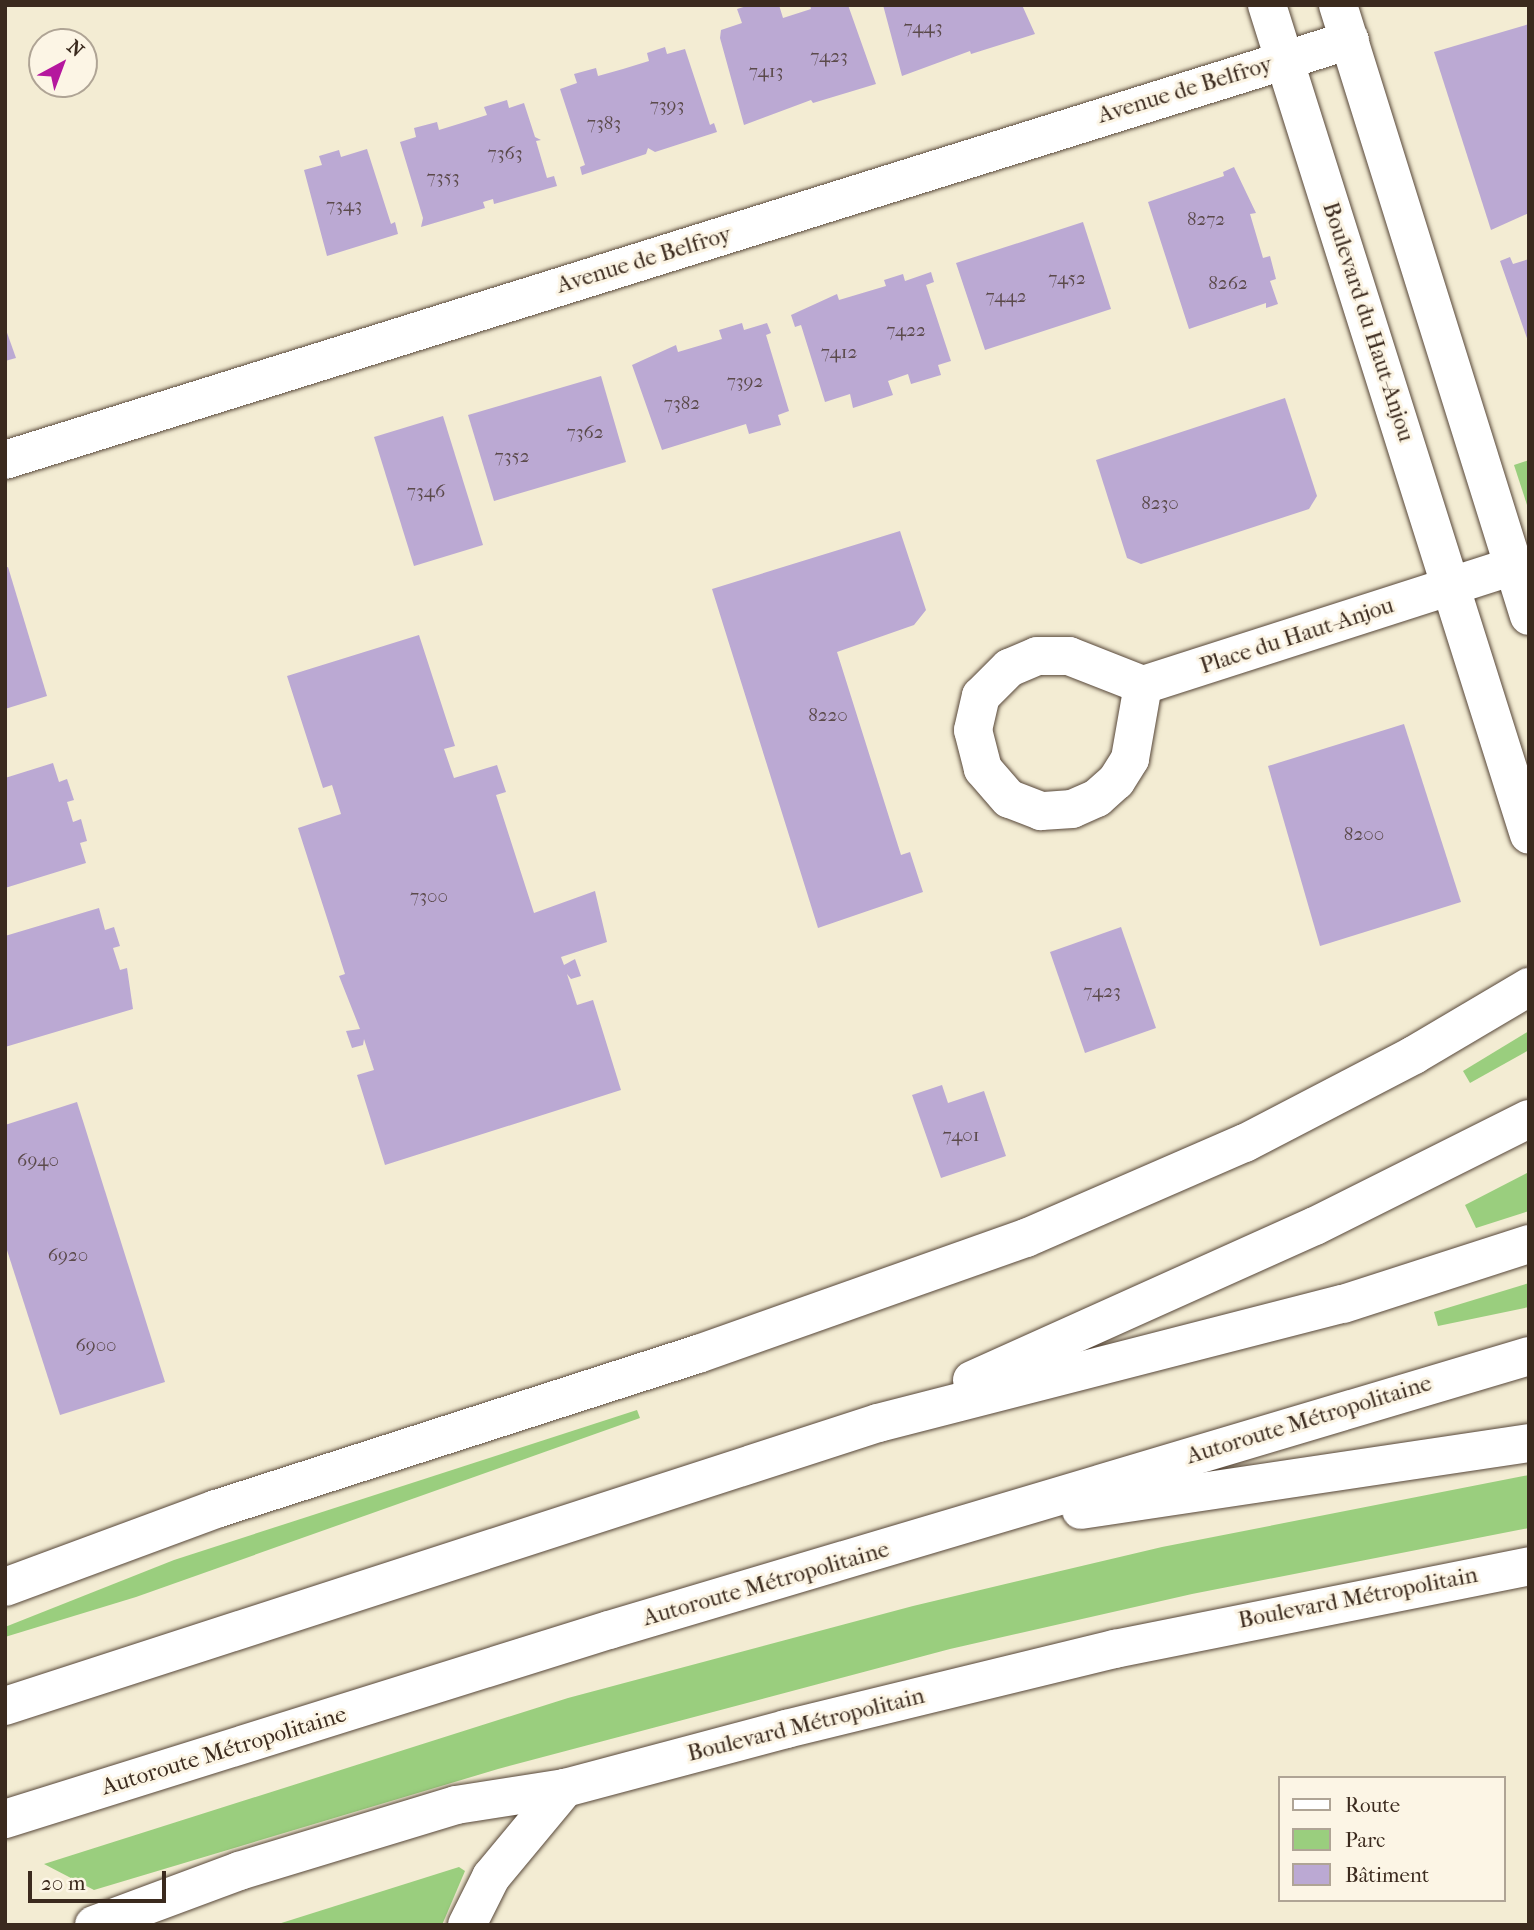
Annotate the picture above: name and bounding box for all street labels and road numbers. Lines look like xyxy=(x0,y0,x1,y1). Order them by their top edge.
street label: Avenue de Belfroy xyxy=(1094,50,1276,130)
street label: Boulevard du Haut-Anjou xyxy=(1316,199,1420,445)
street label: Avenue de Belfroy xyxy=(553,220,735,300)
street label: Place du Haut-Anjou xyxy=(1197,592,1397,680)
street label: Autoroute Métropolitaine xyxy=(1183,1370,1435,1470)
street label: Autoroute Métropolitaine xyxy=(640,1536,892,1632)
street label: Boulevard Métropolitain xyxy=(1236,1561,1480,1635)
street label: Boulevard Métropolitain xyxy=(685,1682,927,1768)
street label: Autoroute Métropolitaine xyxy=(98,1701,350,1801)

